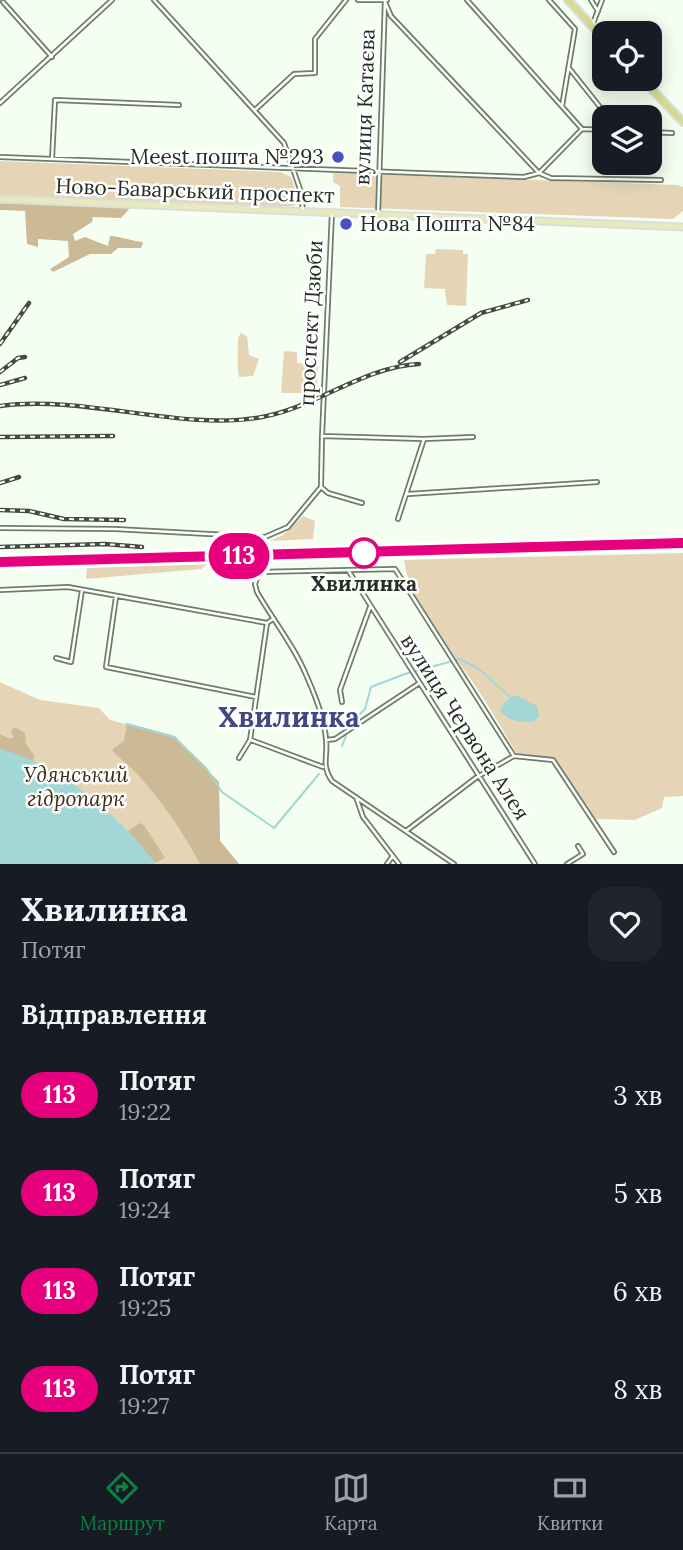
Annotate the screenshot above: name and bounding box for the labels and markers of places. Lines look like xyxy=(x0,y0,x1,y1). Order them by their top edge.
place label: Meest пошта №293 xyxy=(130,143,324,170)
marker: Meest пошта №293 xyxy=(330,149,346,165)
place label: Нова Пошта №84 xyxy=(360,210,535,237)
marker: Нова Пошта №84 xyxy=(338,216,354,232)
marker: Хвилинка xyxy=(349,538,379,568)
place label: Хвилинка xyxy=(311,570,417,597)

